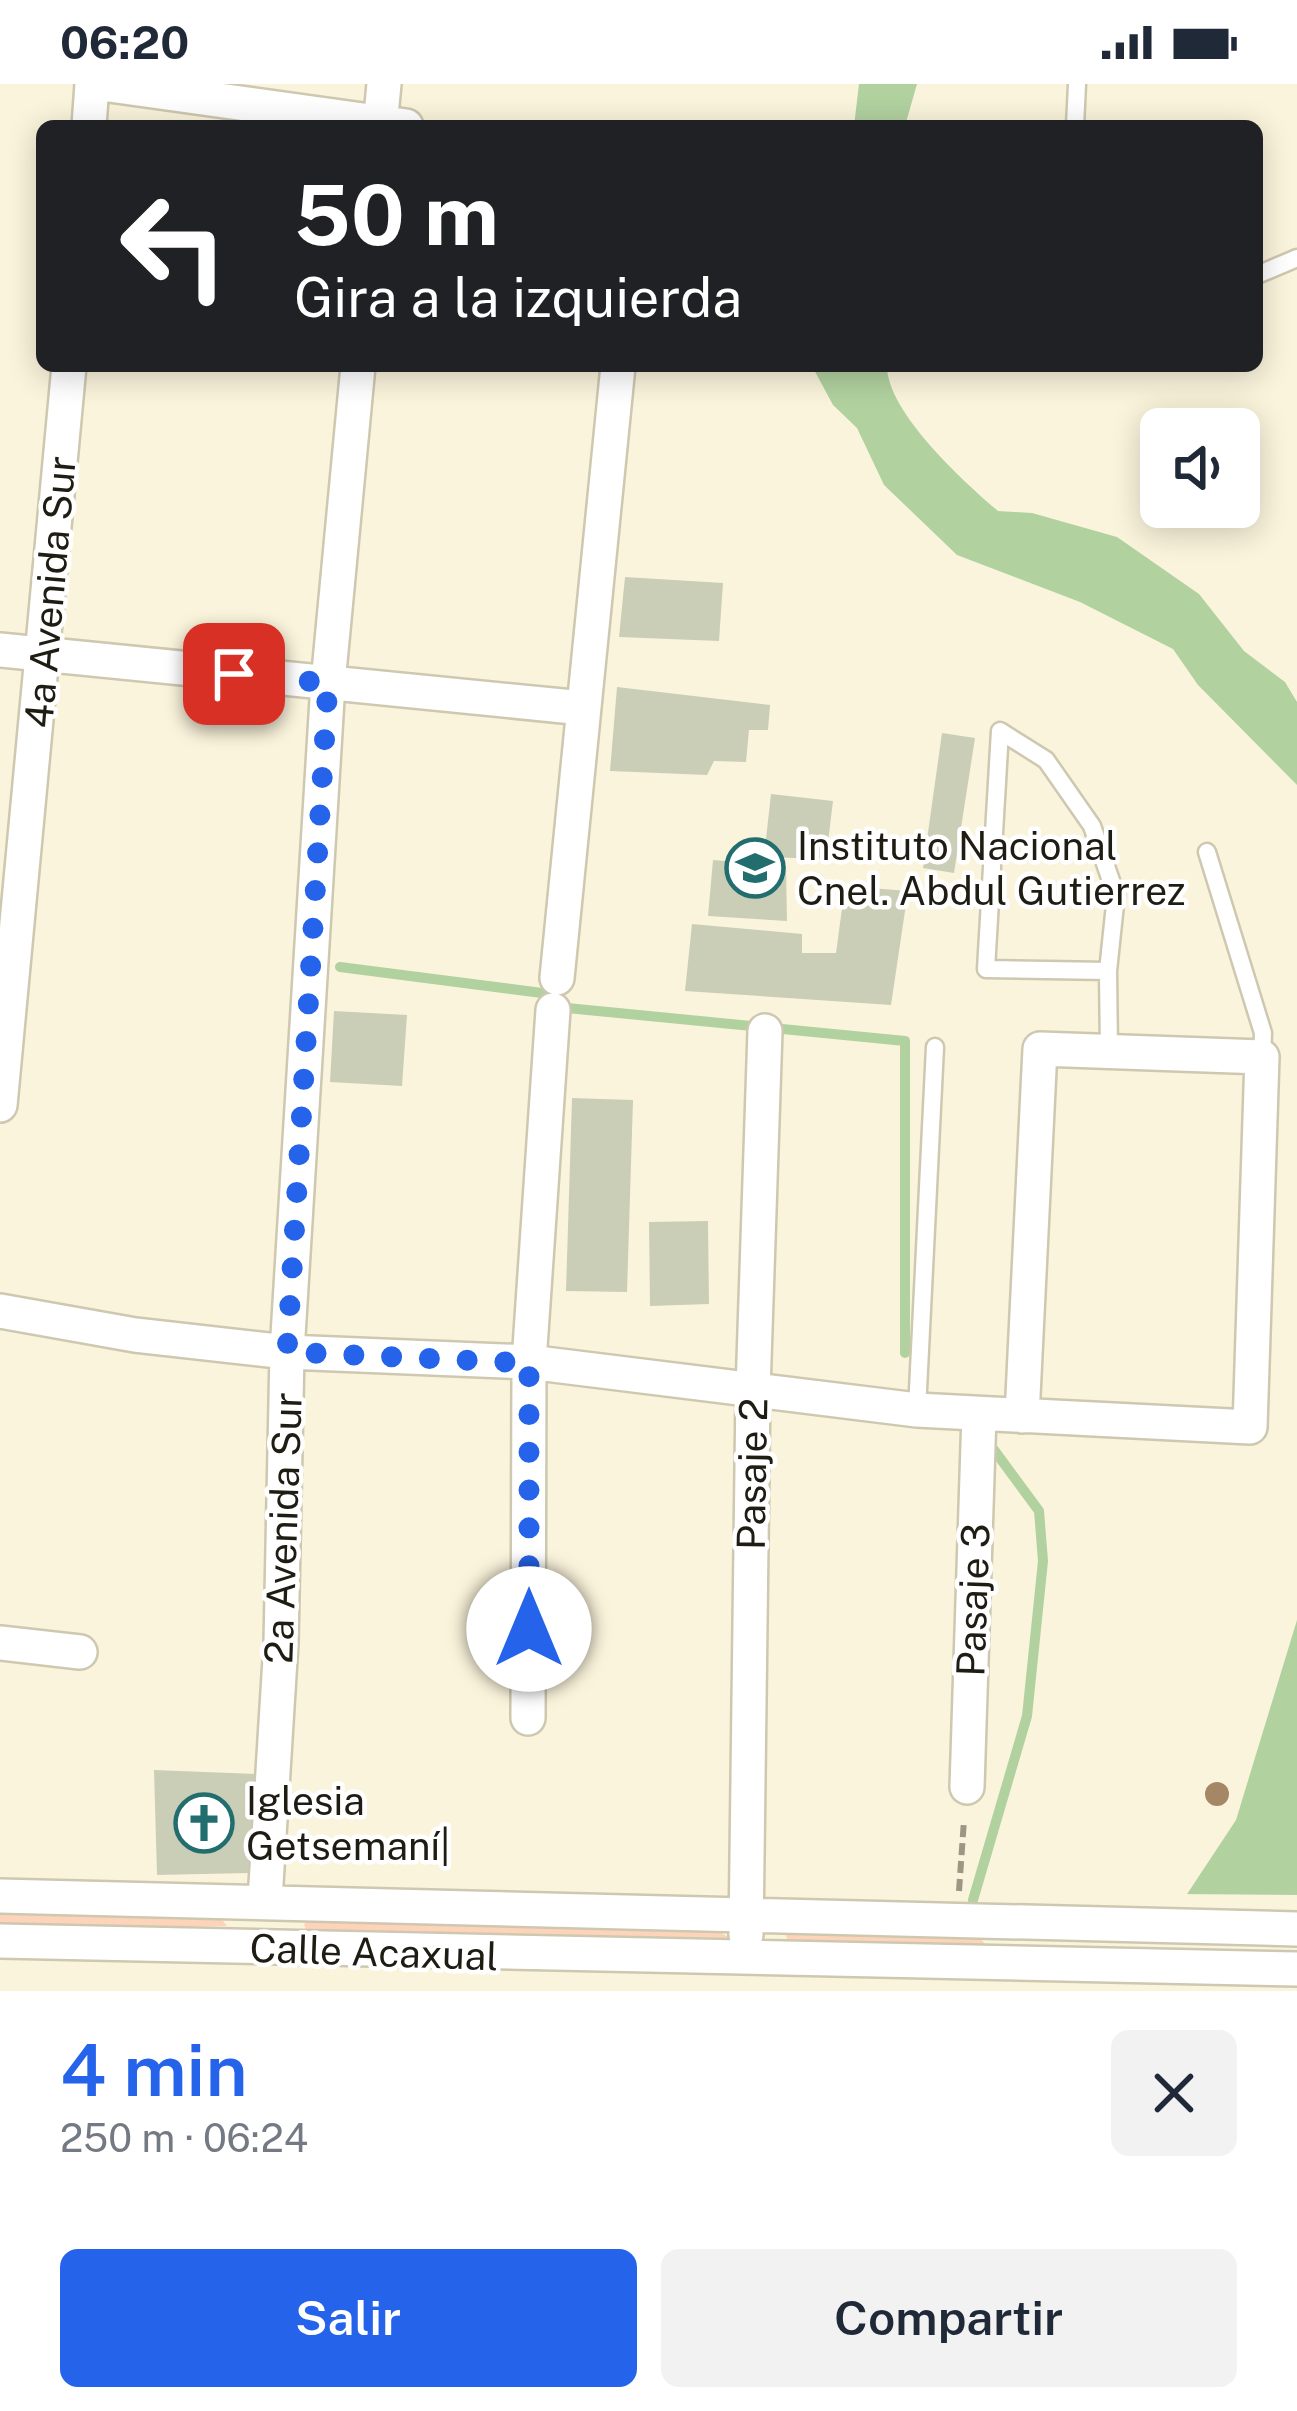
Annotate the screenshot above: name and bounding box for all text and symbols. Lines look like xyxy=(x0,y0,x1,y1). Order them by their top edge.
text: 06:20 xyxy=(60,16,189,69)
text: 50 m xyxy=(294,165,499,264)
icon: left xyxy=(96,168,252,324)
text: Gira a la izquierda xyxy=(294,266,742,329)
map controls xyxy=(1140,408,1260,528)
button: sound xyxy=(1140,408,1260,528)
street label: 4a Avenida Sur xyxy=(15,454,85,730)
pin xyxy=(183,623,285,725)
icon: arrive xyxy=(201,641,267,707)
place label: Instituto Nacional Cnel. Abdul Gutierrez xyxy=(797,823,1186,914)
school or university icon: Instituto Nacional Cnel. Abdul Gutierrez xyxy=(724,837,786,899)
street label: 2a Avenida Sur xyxy=(255,1391,311,1665)
street label: Pasaje 2 xyxy=(728,1398,776,1550)
street label: Pasaje 3 xyxy=(947,1523,999,1677)
position arrow xyxy=(466,1566,592,1692)
place label: Iglesia Getsemaní| xyxy=(246,1778,450,1869)
church icon: Iglesia Getsemaní| xyxy=(173,1792,235,1854)
street label: Calle Acaxual xyxy=(249,1925,499,1979)
text: 4 min xyxy=(60,2028,248,2112)
button: close xyxy=(1111,2030,1237,2156)
text: 250 m · 06:24 xyxy=(60,2115,308,2161)
button: Salir xyxy=(60,2249,637,2387)
button: Compartir xyxy=(661,2249,1237,2387)

